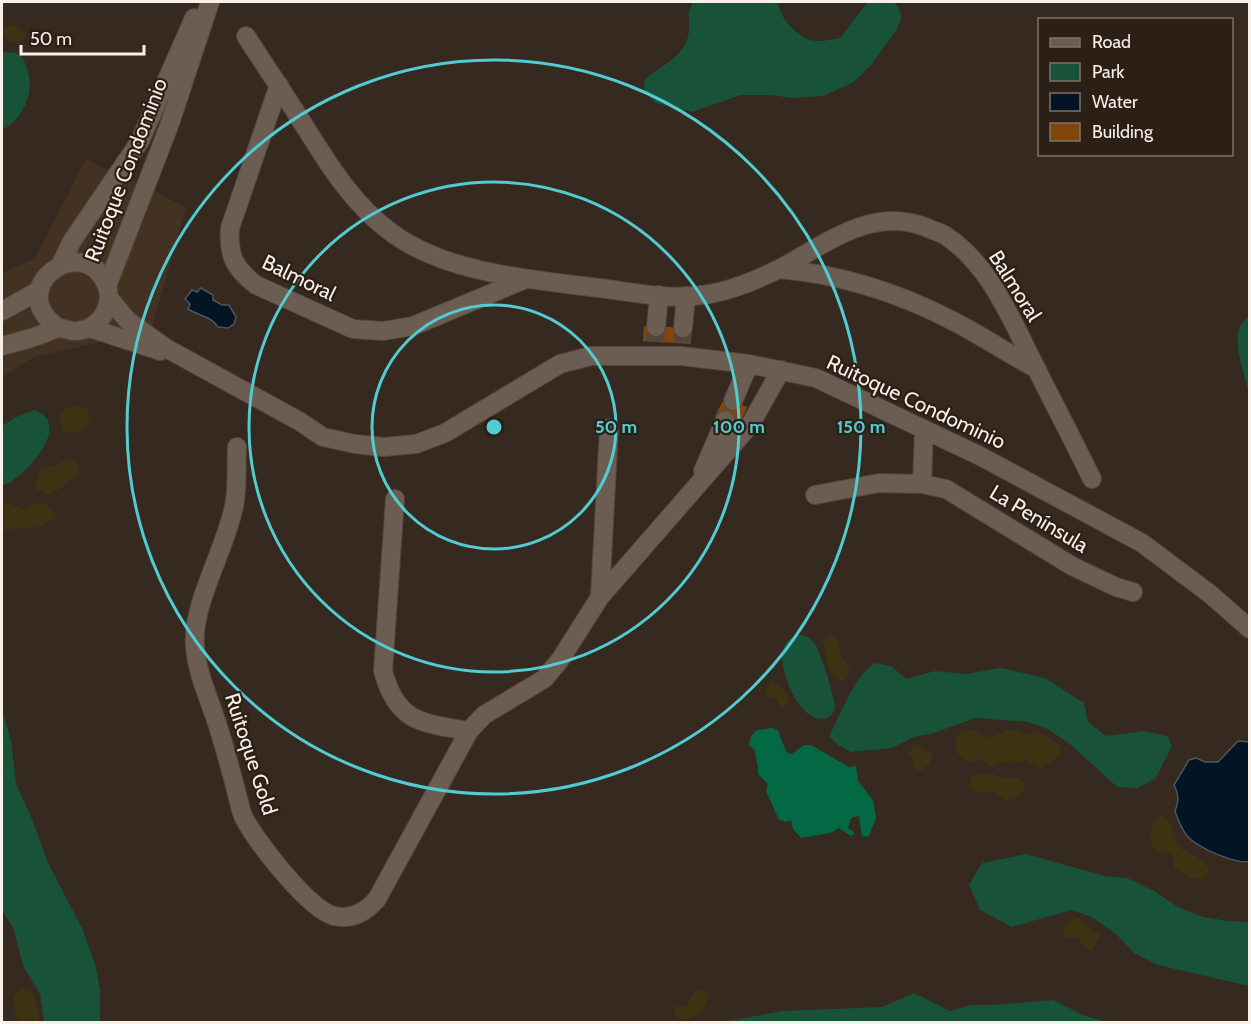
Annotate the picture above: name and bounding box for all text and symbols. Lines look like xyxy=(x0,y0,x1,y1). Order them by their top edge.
scale bar xyxy=(21,18,144,56)
legend xyxy=(1038,18,1233,156)
text: 50 m xyxy=(30,28,72,50)
text: Road xyxy=(1092,31,1131,53)
text: Park xyxy=(1092,61,1125,83)
street label: Ruitoque Condominio xyxy=(79,75,172,265)
text: Water xyxy=(1092,91,1138,113)
text: Building xyxy=(1092,121,1154,143)
street label: Balmoral xyxy=(984,246,1047,326)
street label: Balmoral xyxy=(258,249,340,306)
street label: Ruitoque Condominio xyxy=(823,349,1010,454)
text: 50 m xyxy=(595,416,637,438)
text: 100 m xyxy=(713,416,765,438)
text: 150 m xyxy=(837,416,885,438)
centre of rings xyxy=(484,417,504,437)
street label: La Península xyxy=(985,479,1093,558)
street label: Ruitoque Gold xyxy=(220,690,283,818)

